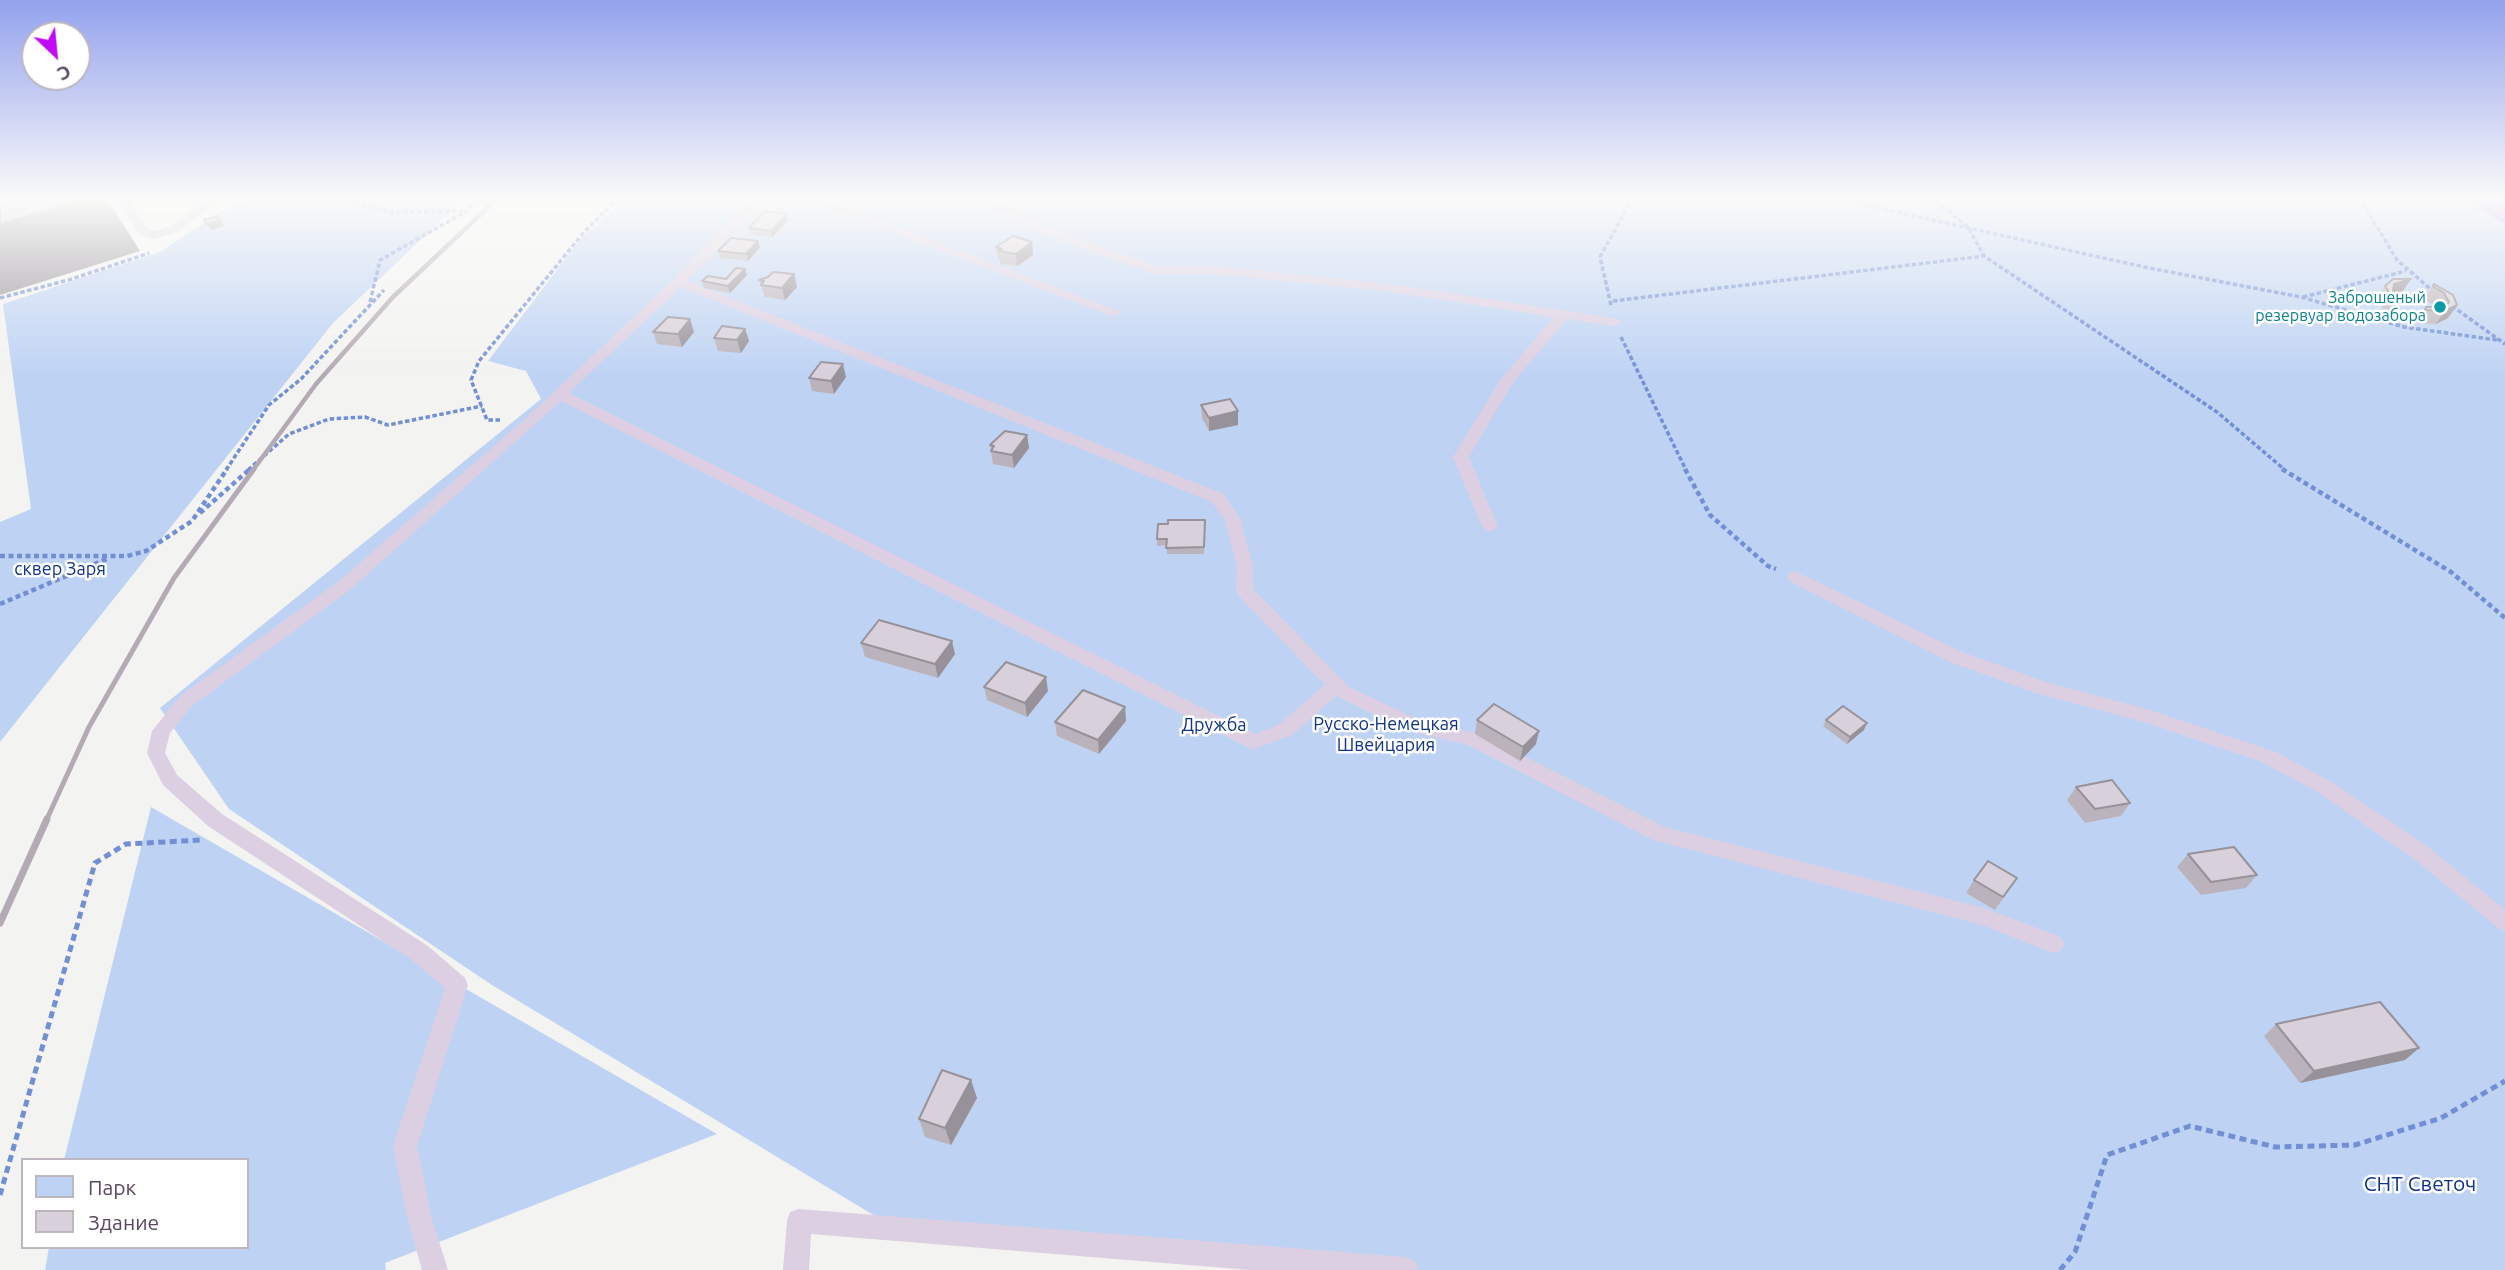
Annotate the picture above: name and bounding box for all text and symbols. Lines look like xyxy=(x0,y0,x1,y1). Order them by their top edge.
north arrow xyxy=(21,21,91,91)
text: С xyxy=(54,61,75,86)
place label: Заброшеный резервуар водозабора xyxy=(2255,288,2426,326)
marker: Заброшеный резервуар водозабора xyxy=(2432,299,2448,315)
park label: сквер Заря xyxy=(14,558,106,580)
park label: Русско-Немецкая Швейцария xyxy=(1313,713,1459,756)
park label: Дружба xyxy=(1182,714,1246,736)
legend xyxy=(21,1158,248,1249)
park label: СНТ Светоч xyxy=(2364,1171,2476,1197)
text: Парк xyxy=(88,1175,136,1199)
text: Здание xyxy=(88,1210,159,1234)

